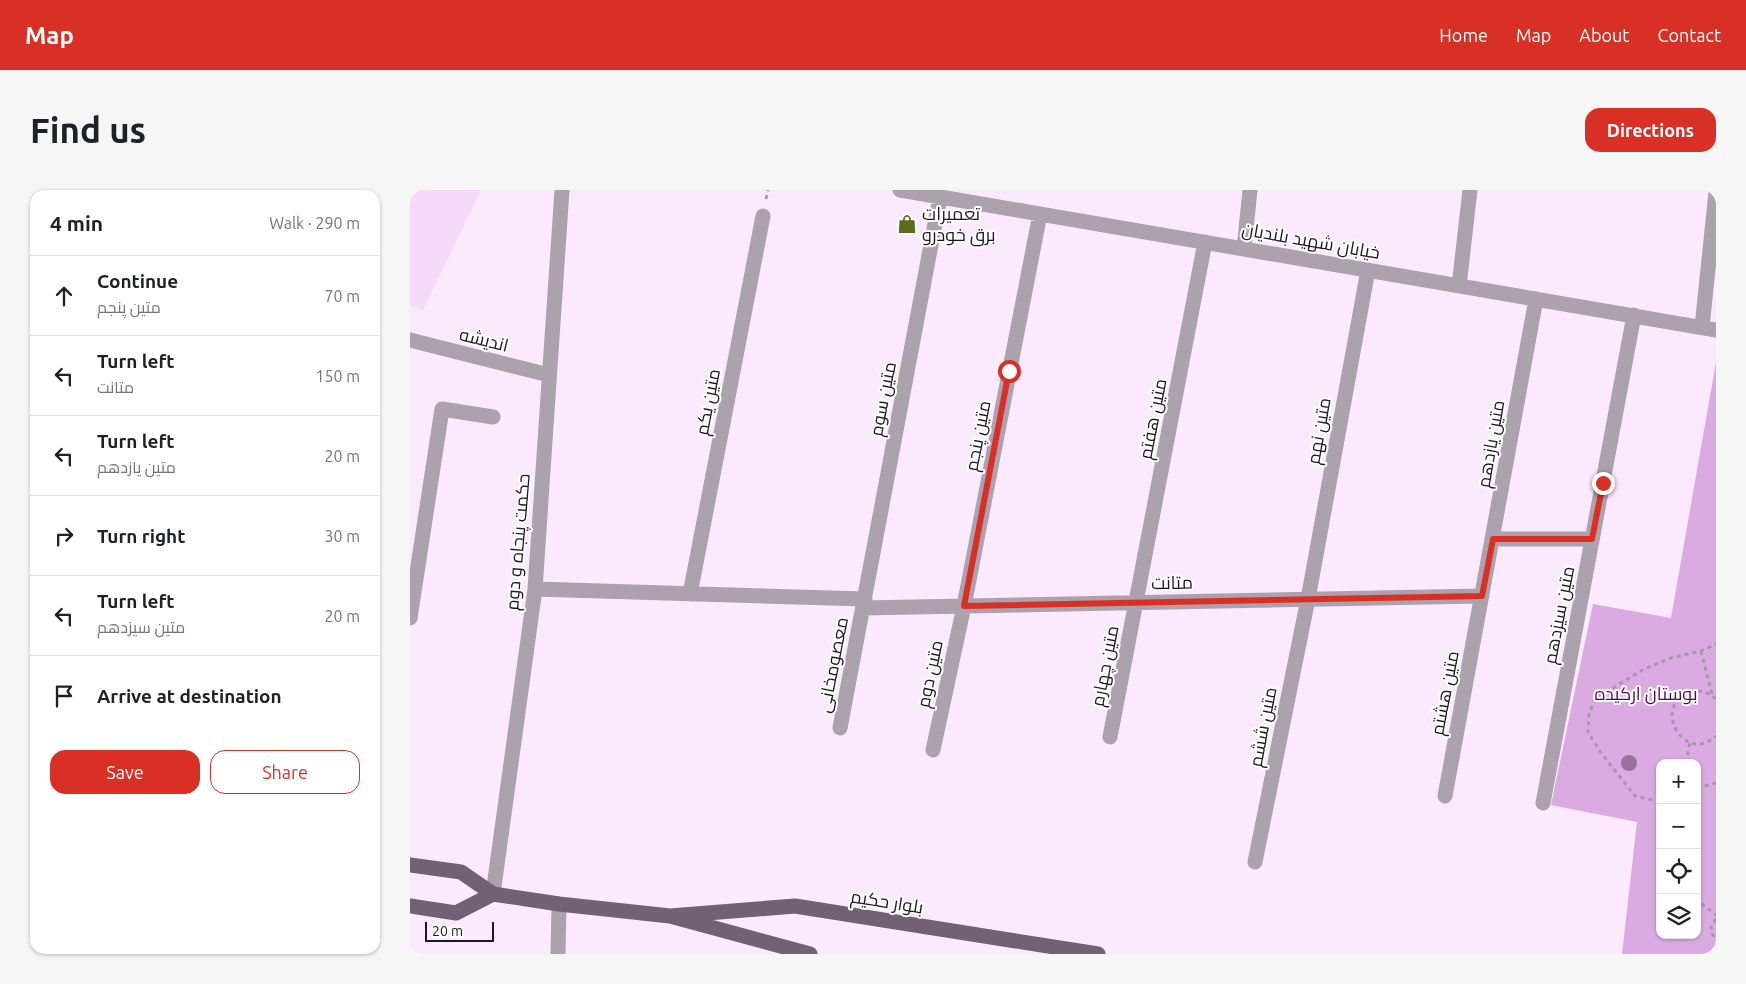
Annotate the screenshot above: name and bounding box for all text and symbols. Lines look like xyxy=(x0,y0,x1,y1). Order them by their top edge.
text: Map xyxy=(25,22,74,49)
text: Home xyxy=(1439,25,1488,45)
text: Map xyxy=(1516,25,1551,45)
text: About xyxy=(1579,25,1629,45)
text: Contact xyxy=(1657,25,1721,45)
button: Directions xyxy=(1585,108,1716,152)
text: Find us xyxy=(30,110,146,150)
place label: تعمیرات برق خودرو xyxy=(922,203,996,247)
text: 4 min xyxy=(50,211,103,235)
shop icon: تعمیرات برق خودرو xyxy=(896,213,918,235)
text: Walk · 290 m xyxy=(269,214,360,232)
street label: خیابان شهید بلندیان xyxy=(1240,218,1382,264)
text: Continue xyxy=(97,270,178,292)
icon: ahead xyxy=(50,282,78,310)
text: 70 m xyxy=(324,287,360,305)
text: متین پنجم xyxy=(97,298,161,316)
street label: اندیشه xyxy=(458,323,511,355)
text: Turn left xyxy=(97,350,175,372)
street label: متین سوم xyxy=(865,360,902,438)
route start xyxy=(998,360,1021,383)
icon: left xyxy=(50,362,78,390)
text: 150 m xyxy=(315,367,360,385)
street label: متین یکم xyxy=(691,367,726,437)
street label: متین هفتم xyxy=(1134,377,1173,461)
text: متانت xyxy=(97,378,134,396)
street label: متین نهم xyxy=(1302,396,1337,466)
street label: متین یازدهم xyxy=(1472,398,1511,490)
street label: متین پنجم xyxy=(960,399,997,473)
text: Turn left xyxy=(97,430,175,452)
icon: left xyxy=(50,442,78,470)
text: 20 m xyxy=(324,447,360,465)
text: متین یازدهم xyxy=(97,458,176,476)
route end xyxy=(1592,472,1615,495)
street label: حکمت پنجاه و دوم xyxy=(501,473,536,611)
icon: right xyxy=(50,522,78,550)
text: Turn right xyxy=(97,525,185,547)
text: 30 m xyxy=(324,527,360,545)
street label: متین سیزدهم xyxy=(1539,564,1580,666)
street label: متانت xyxy=(1151,572,1193,592)
text: Turn left xyxy=(97,590,175,612)
icon: left xyxy=(50,602,78,630)
text: 20 m xyxy=(324,607,360,625)
street label: معصومخانی xyxy=(813,615,853,715)
text: متین سیزدهم xyxy=(97,618,185,636)
street label: متین چهارم xyxy=(1086,624,1125,709)
street label: متین دوم xyxy=(912,638,949,710)
street label: متین هشتم xyxy=(1426,649,1465,737)
icon: arrive xyxy=(50,682,78,710)
park label: بوستان ارکیده xyxy=(1594,683,1698,705)
text: Arrive at destination xyxy=(97,685,282,707)
street label: متین ششم xyxy=(1244,685,1283,769)
button: Save xyxy=(50,750,200,794)
button: Share xyxy=(210,750,360,794)
map controls xyxy=(1656,759,1701,939)
button: + xyxy=(1656,759,1701,804)
button: − xyxy=(1656,804,1701,849)
button: locate xyxy=(1656,849,1701,894)
street label: بلوار حکیم xyxy=(849,885,925,920)
button: layers xyxy=(1656,894,1701,939)
scale bar xyxy=(425,919,494,942)
text: 20 m xyxy=(432,923,463,939)

